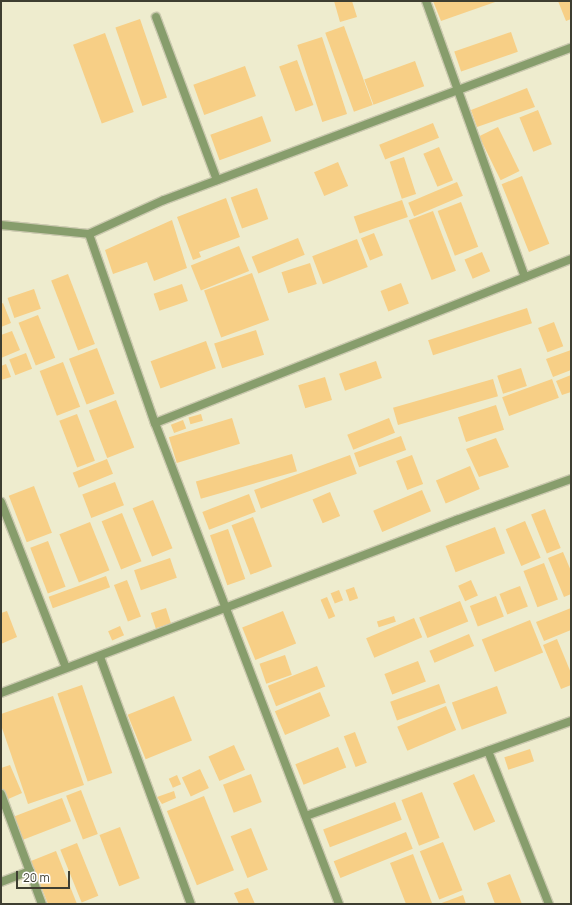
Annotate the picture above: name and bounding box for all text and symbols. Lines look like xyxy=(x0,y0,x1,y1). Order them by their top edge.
scale bar xyxy=(18,863,72,889)
text: 20 m xyxy=(23,869,50,886)

